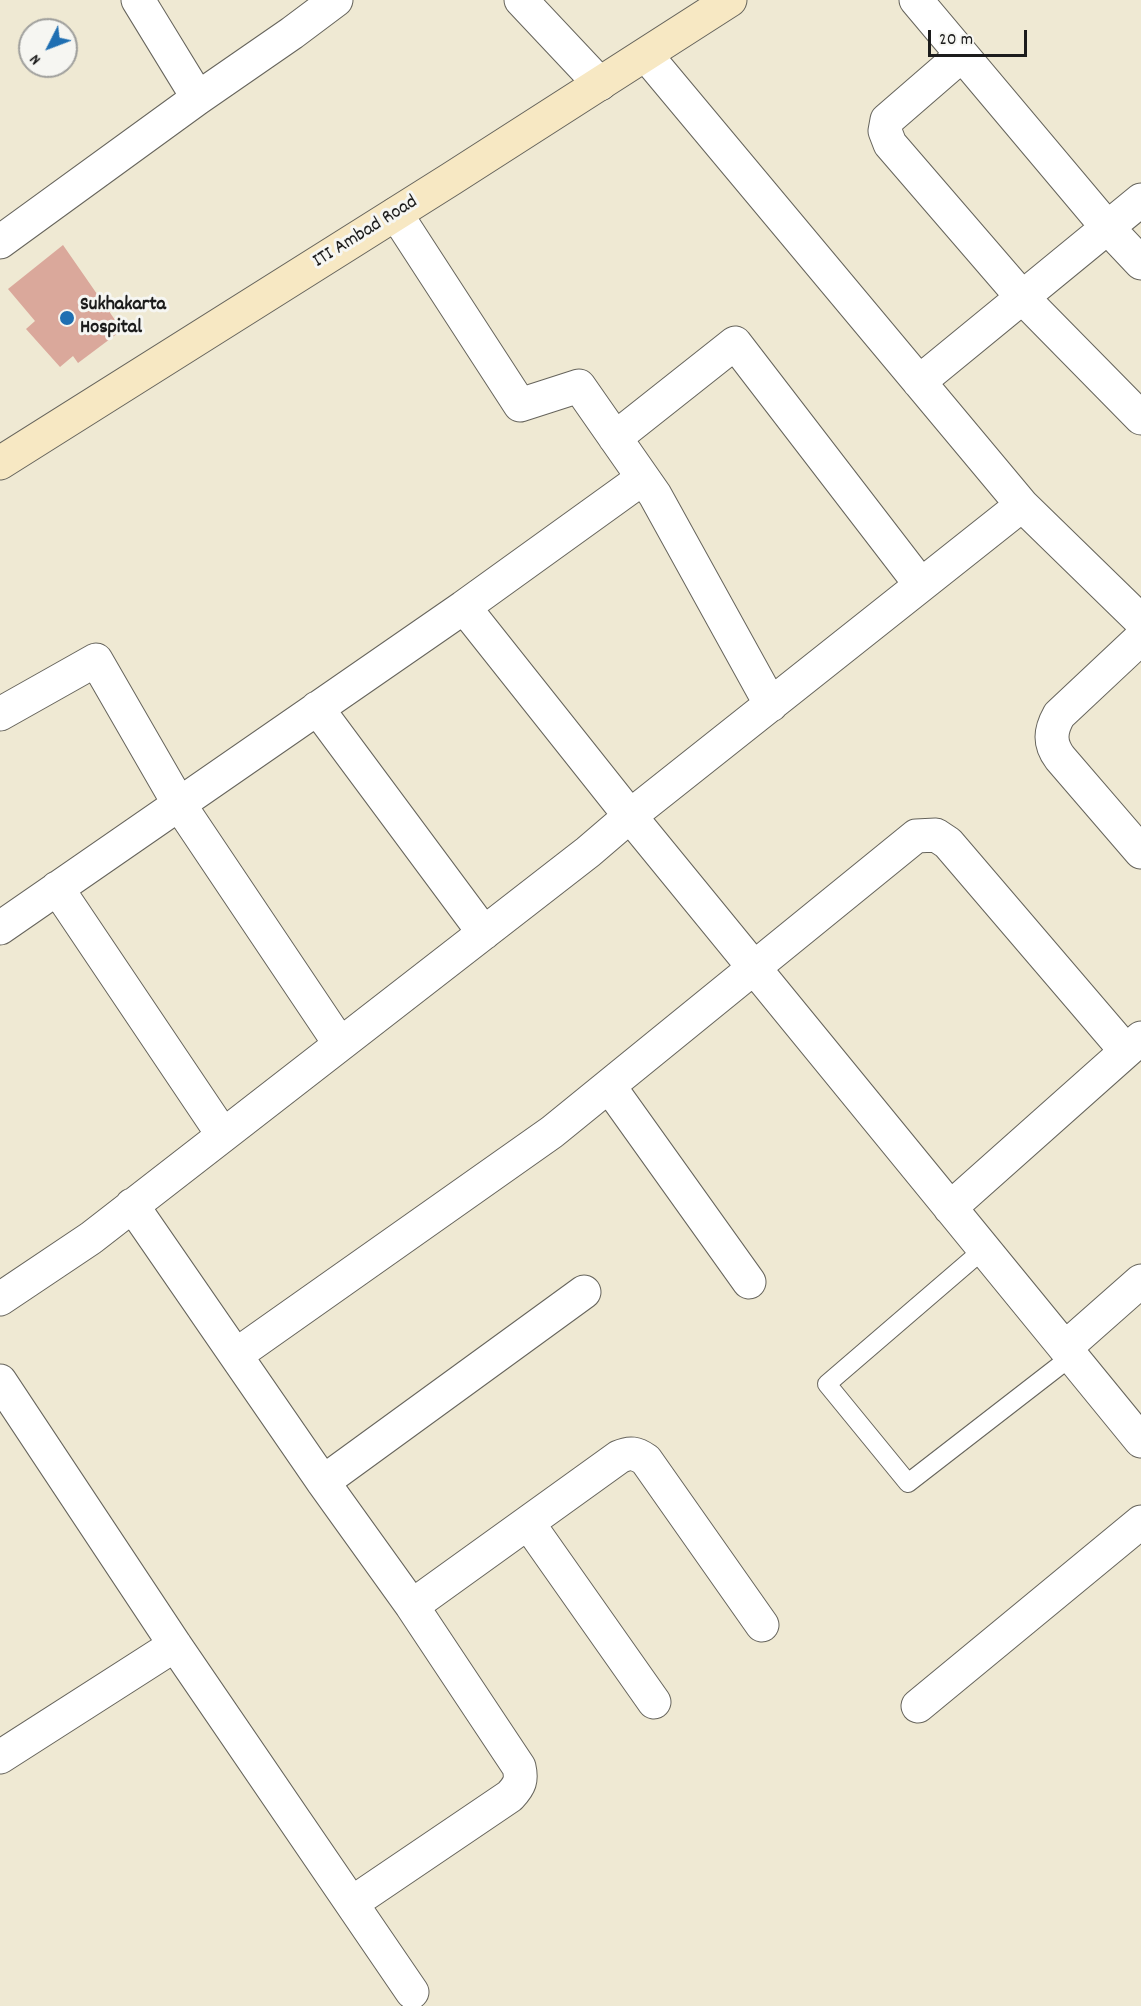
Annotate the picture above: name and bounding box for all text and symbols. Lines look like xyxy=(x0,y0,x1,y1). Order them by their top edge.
north arrow xyxy=(18,18,78,78)
scale bar xyxy=(931,18,1030,56)
text: 20 m xyxy=(939,28,973,53)
text: N xyxy=(25,48,47,70)
street label: ITI Ambad Road xyxy=(309,191,423,275)
place label: Sukhakarta Hospital xyxy=(80,294,166,341)
marker: Sukhakarta Hospital xyxy=(58,309,76,327)

